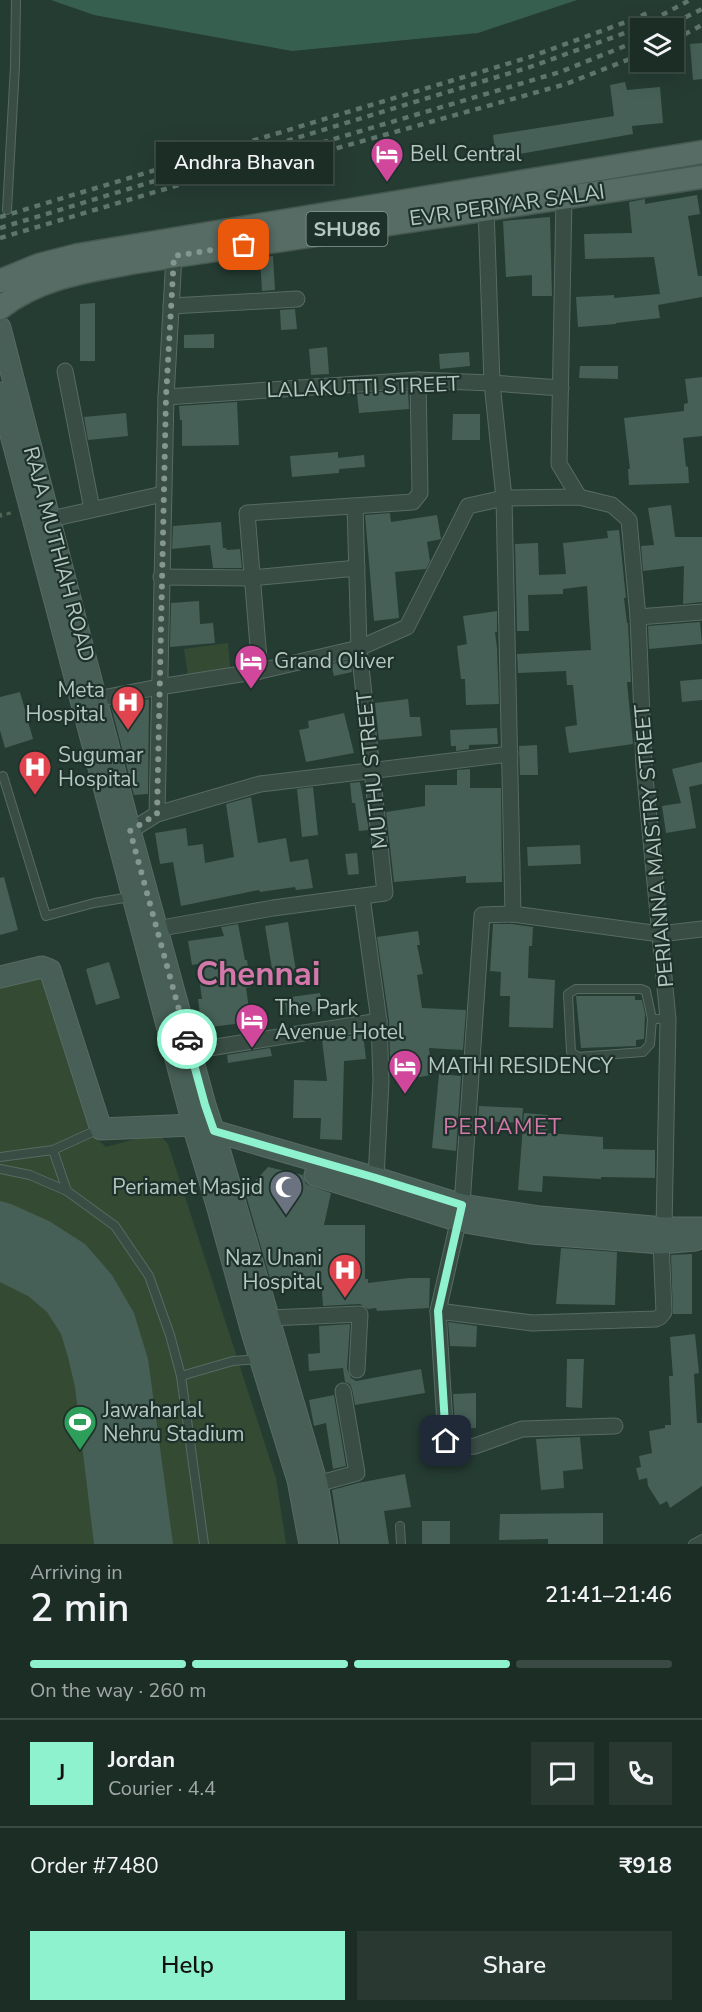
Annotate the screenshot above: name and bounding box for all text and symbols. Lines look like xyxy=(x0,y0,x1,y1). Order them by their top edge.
map controls xyxy=(630,18,684,72)
button: layers xyxy=(630,18,684,72)
hotel icon: Bell Central xyxy=(369,136,405,183)
place label: Bell Central xyxy=(410,140,523,168)
callout: Andhra Bhavan xyxy=(156,143,332,185)
text: Andhra Bhavan xyxy=(174,149,315,176)
street label: EVR PERIYAR SALAI xyxy=(408,177,606,233)
road number: SHU86 xyxy=(306,212,388,246)
pin xyxy=(218,219,269,270)
icon: bag xyxy=(227,228,260,261)
street label: LALAKUTTI STREET xyxy=(266,370,460,404)
street label: RAJA MUTHIAH ROAD xyxy=(17,443,101,665)
hotel icon: Grand Oliver xyxy=(233,643,269,690)
place label: Grand Oliver xyxy=(274,647,394,675)
place label: Meta Hospital xyxy=(25,676,106,728)
hospital icon: Meta Hospital xyxy=(110,684,146,731)
street label: MUTHU STREET xyxy=(350,689,394,850)
street label: PERIANNA MAISTRY STREET xyxy=(628,703,680,989)
place label: Sugumar Hospital xyxy=(58,741,144,793)
hospital icon: Sugumar Hospital xyxy=(17,749,53,796)
district label: Chennai xyxy=(196,952,320,997)
place label: The Park Avenue Hotel xyxy=(275,994,405,1046)
hotel icon: The Park Avenue Hotel xyxy=(234,1002,270,1049)
courier xyxy=(157,1009,217,1069)
icon: car xyxy=(171,1023,204,1056)
hotel icon: MATHI RESIDENCY xyxy=(387,1048,423,1095)
place label: MATHI RESIDENCY xyxy=(428,1052,614,1080)
district label: PERIAMET xyxy=(443,1112,563,1142)
mosque icon: Periamet Masjid xyxy=(268,1169,304,1216)
place label: Periamet Masjid xyxy=(112,1173,263,1201)
place label: Naz Unani Hospital xyxy=(225,1244,323,1296)
hospital icon: Naz Unani Hospital xyxy=(327,1252,363,1299)
place label: Jawaharlal Nehru Stadium xyxy=(102,1396,245,1448)
sports icon: Jawaharlal Nehru Stadium xyxy=(62,1404,98,1451)
pin xyxy=(420,1415,471,1466)
icon: home xyxy=(429,1424,462,1457)
text: Arriving in xyxy=(30,1559,123,1586)
text: 21:41–21:46 xyxy=(545,1580,672,1610)
text: 2 min xyxy=(30,1582,129,1635)
text: On the way · 260 m xyxy=(30,1677,206,1704)
button: chat xyxy=(531,1742,594,1805)
button: phone xyxy=(609,1742,672,1805)
text: Jordan xyxy=(108,1745,175,1775)
text: J xyxy=(58,1758,65,1788)
text: Courier · 4.4 xyxy=(108,1775,216,1802)
text: Order #7480 xyxy=(30,1851,159,1881)
text: ₹918 xyxy=(619,1851,672,1881)
button: Help xyxy=(30,1931,345,2000)
button: Share xyxy=(357,1931,672,2000)

